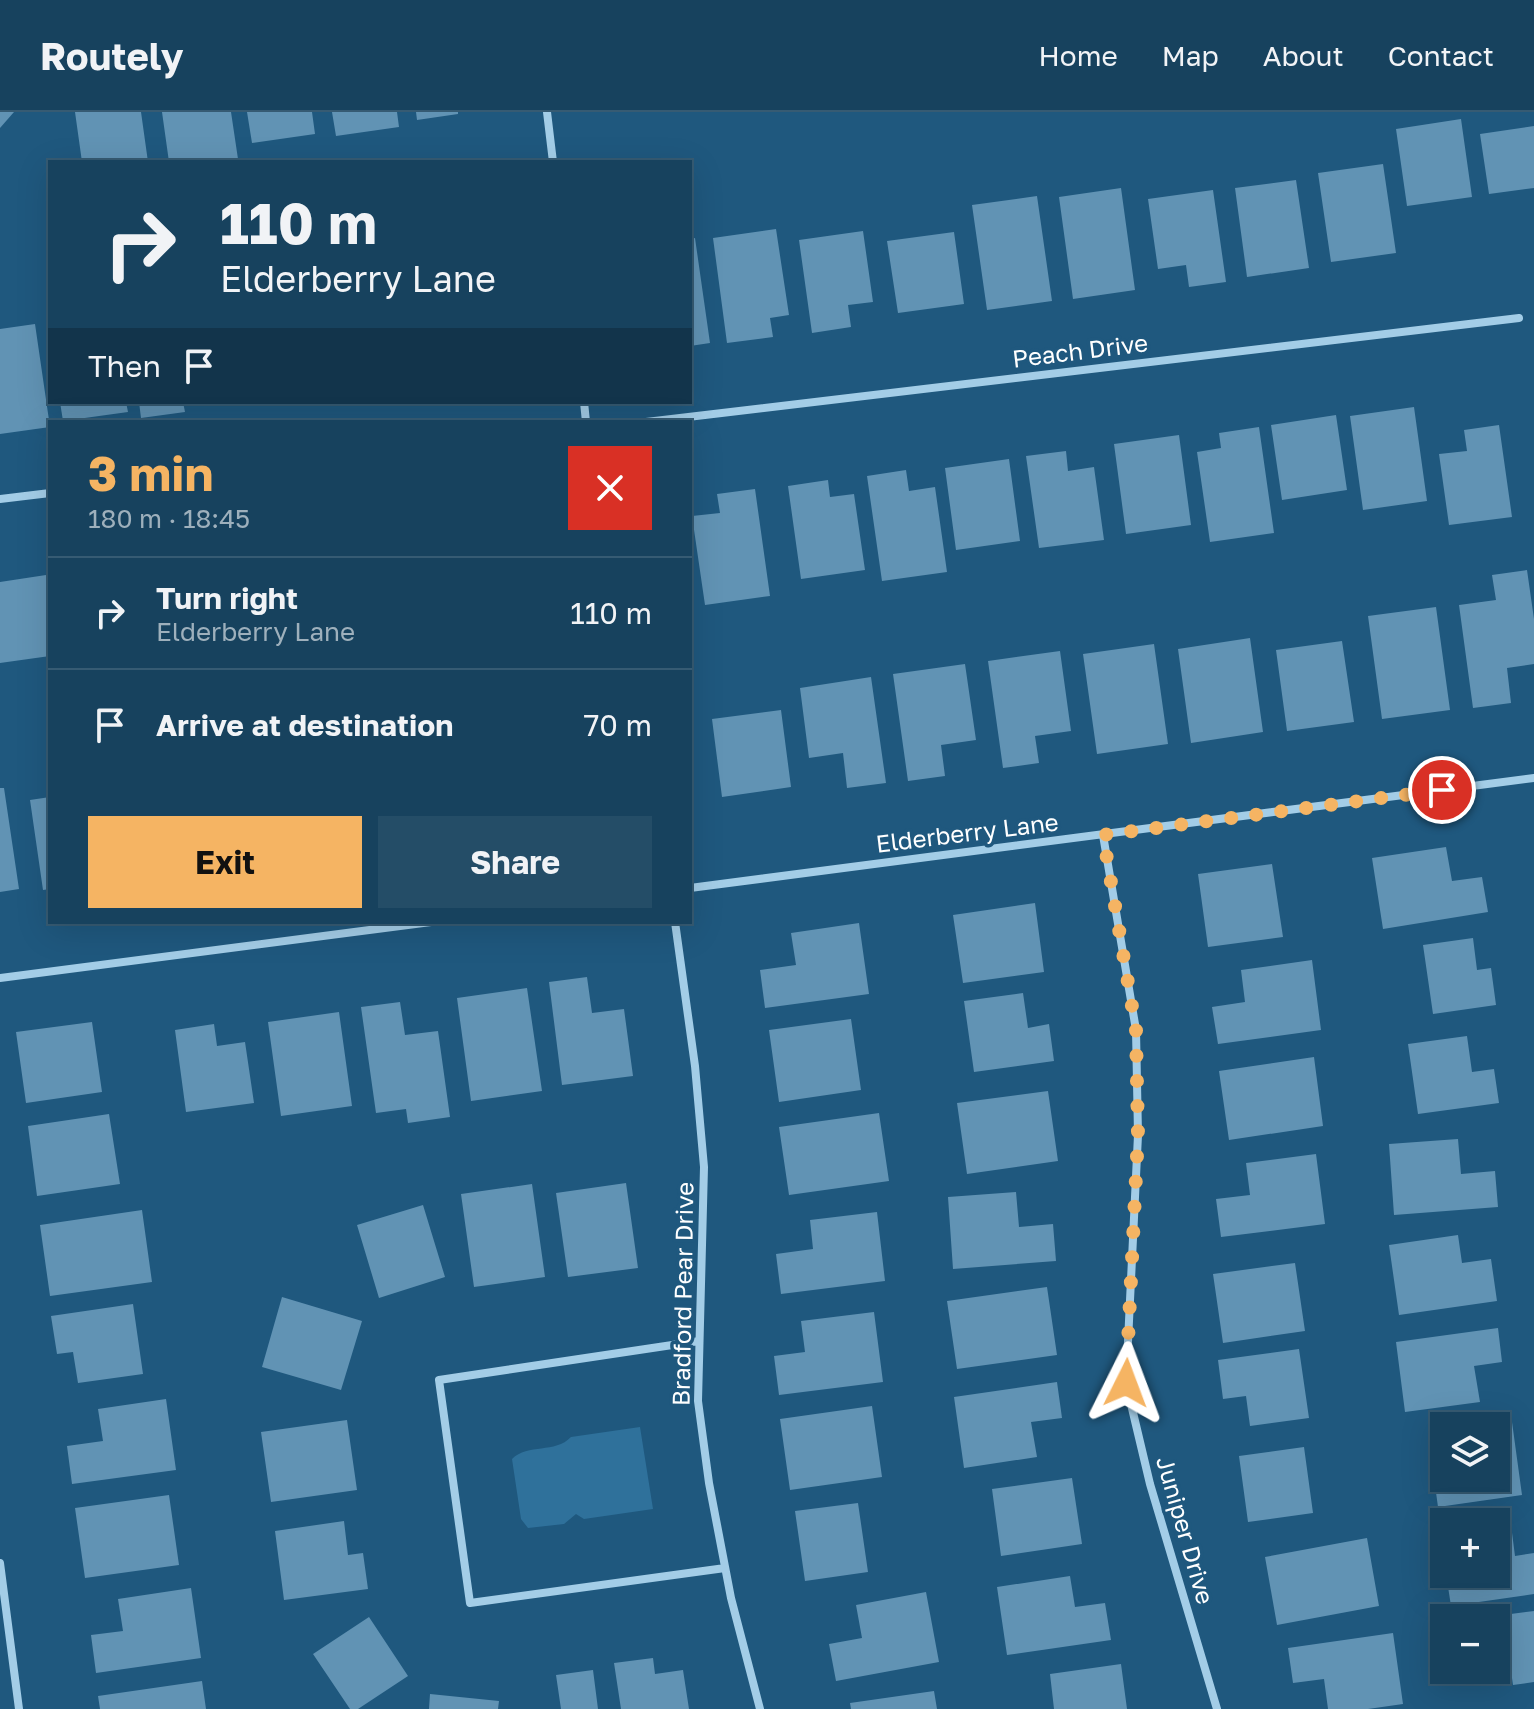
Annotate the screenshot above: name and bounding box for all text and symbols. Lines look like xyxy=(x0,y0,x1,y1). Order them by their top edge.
text: Routely xyxy=(40,33,184,78)
text: Home xyxy=(1039,39,1118,72)
text: Map xyxy=(1162,39,1219,72)
text: About xyxy=(1263,39,1344,72)
text: Contact xyxy=(1388,39,1494,72)
text: 110 m xyxy=(220,189,377,256)
icon: right xyxy=(88,192,192,296)
text: Elderberry Lane xyxy=(220,257,496,300)
street label: Peach Drive xyxy=(1011,327,1149,373)
icon: arrive xyxy=(177,344,221,388)
text: Then xyxy=(88,348,161,384)
text: 3 min xyxy=(88,444,213,502)
button: close xyxy=(568,446,652,530)
text: 180 m · 18:45 xyxy=(88,503,250,534)
text: Turn right xyxy=(156,580,298,616)
icon: right xyxy=(88,591,132,635)
text: 110 m xyxy=(570,595,652,631)
text: Elderberry Lane xyxy=(156,616,355,647)
icon: arrive xyxy=(88,703,132,747)
text: Arrive at destination xyxy=(156,707,453,743)
text: 70 m xyxy=(583,707,652,743)
pin xyxy=(1408,756,1476,824)
icon: arrive xyxy=(1420,768,1464,812)
street label: Elderberry Lane xyxy=(874,806,1060,858)
button: Exit xyxy=(88,816,362,908)
button: Share xyxy=(378,816,652,908)
street label: Bradford Pear Drive xyxy=(666,1182,698,1406)
position arrow xyxy=(1084,1341,1168,1425)
map controls xyxy=(1430,1412,1510,1684)
button: layers xyxy=(1430,1412,1510,1492)
street label: Juniper Drive xyxy=(1151,1453,1221,1607)
button: + xyxy=(1430,1508,1510,1588)
button: − xyxy=(1430,1604,1510,1684)

